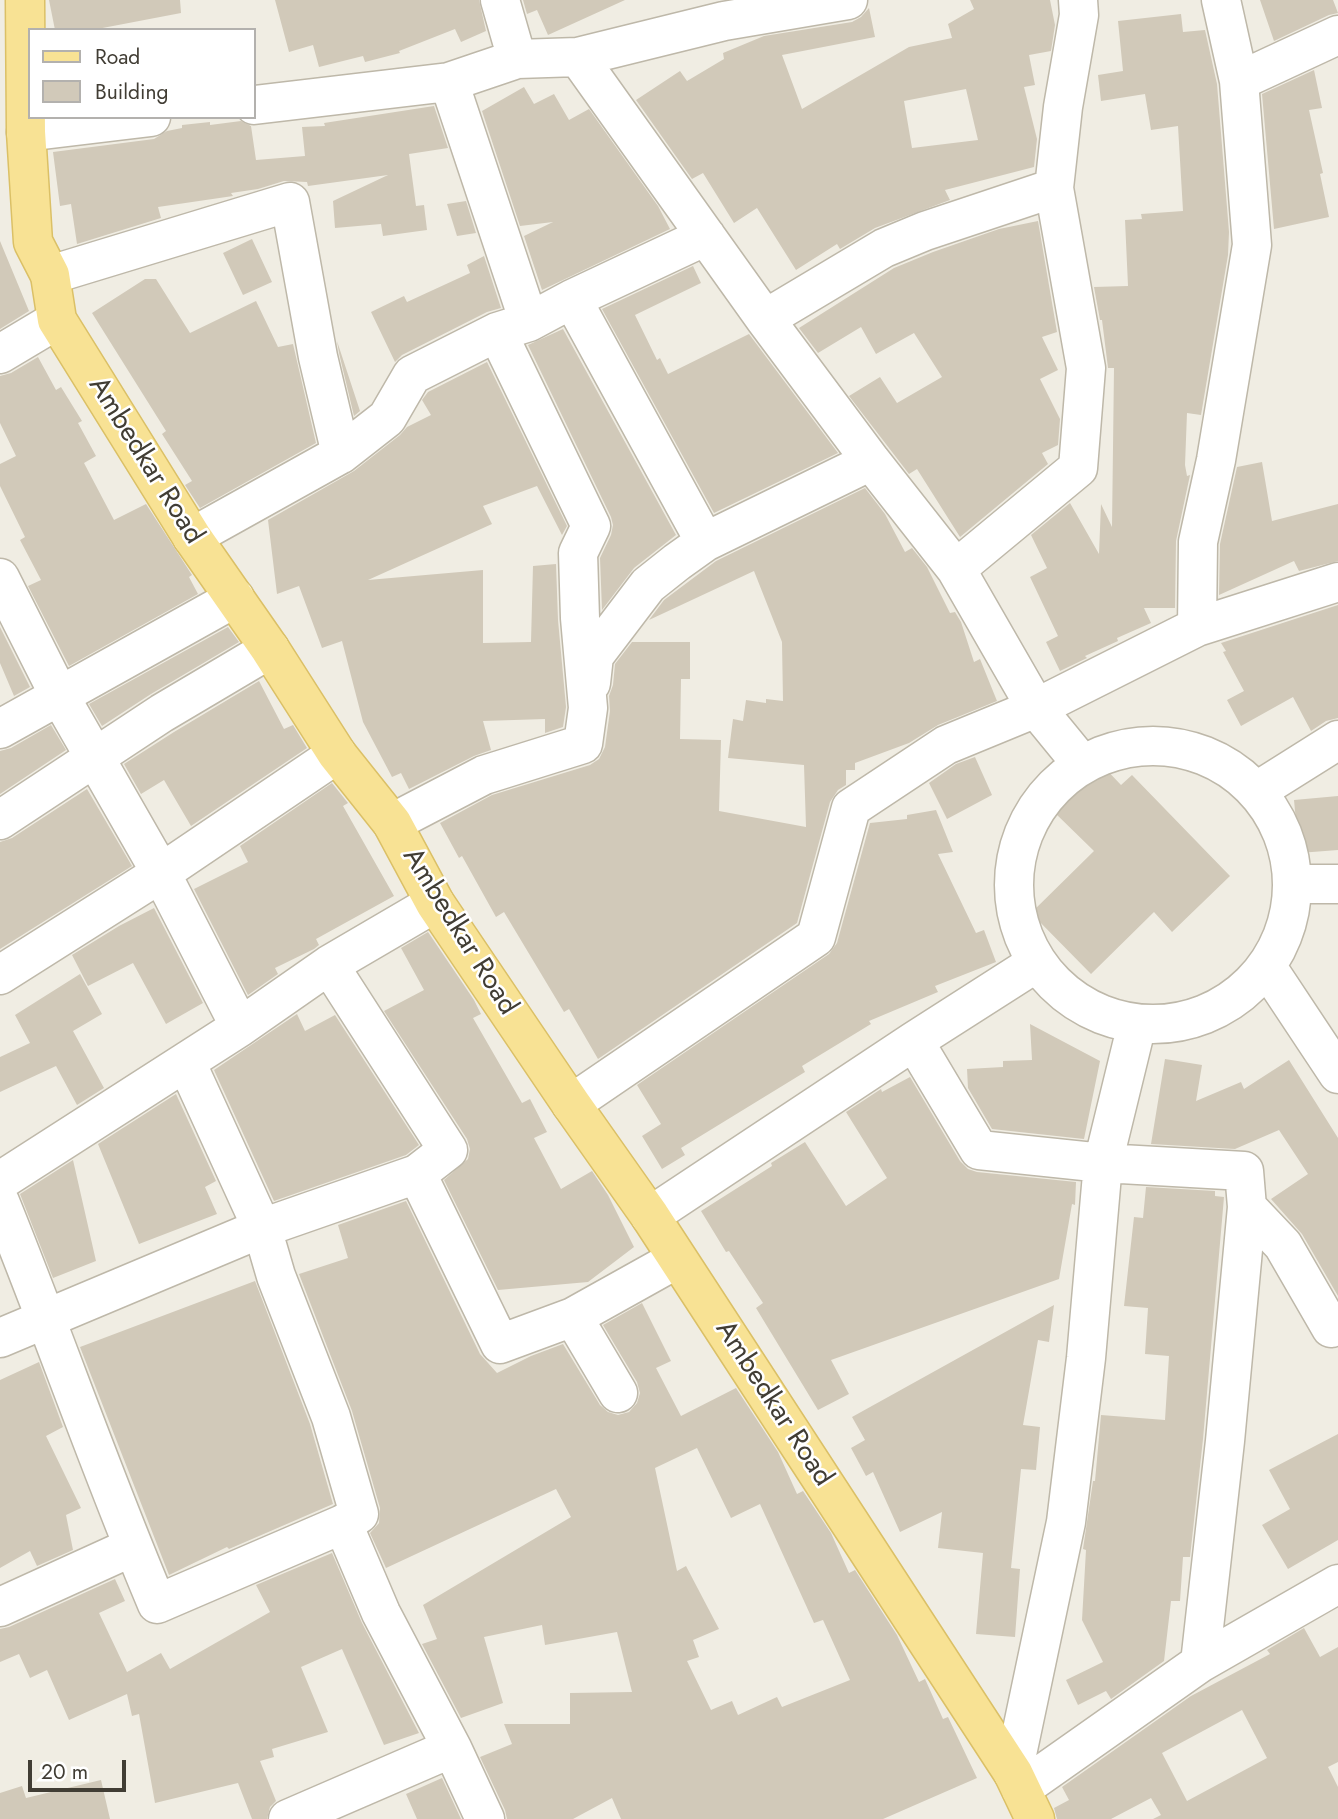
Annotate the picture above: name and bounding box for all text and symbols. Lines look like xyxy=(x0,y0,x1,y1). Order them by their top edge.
legend xyxy=(28,28,256,119)
text: Road xyxy=(95,42,140,72)
text: Building xyxy=(95,77,168,107)
street label: Ambedkar Road xyxy=(80,371,210,551)
street label: Ambedkar Road xyxy=(394,842,524,1022)
street label: Ambedkar Road xyxy=(707,1315,839,1493)
scale bar xyxy=(32,1745,130,1789)
text: 20 m xyxy=(41,1757,88,1787)

